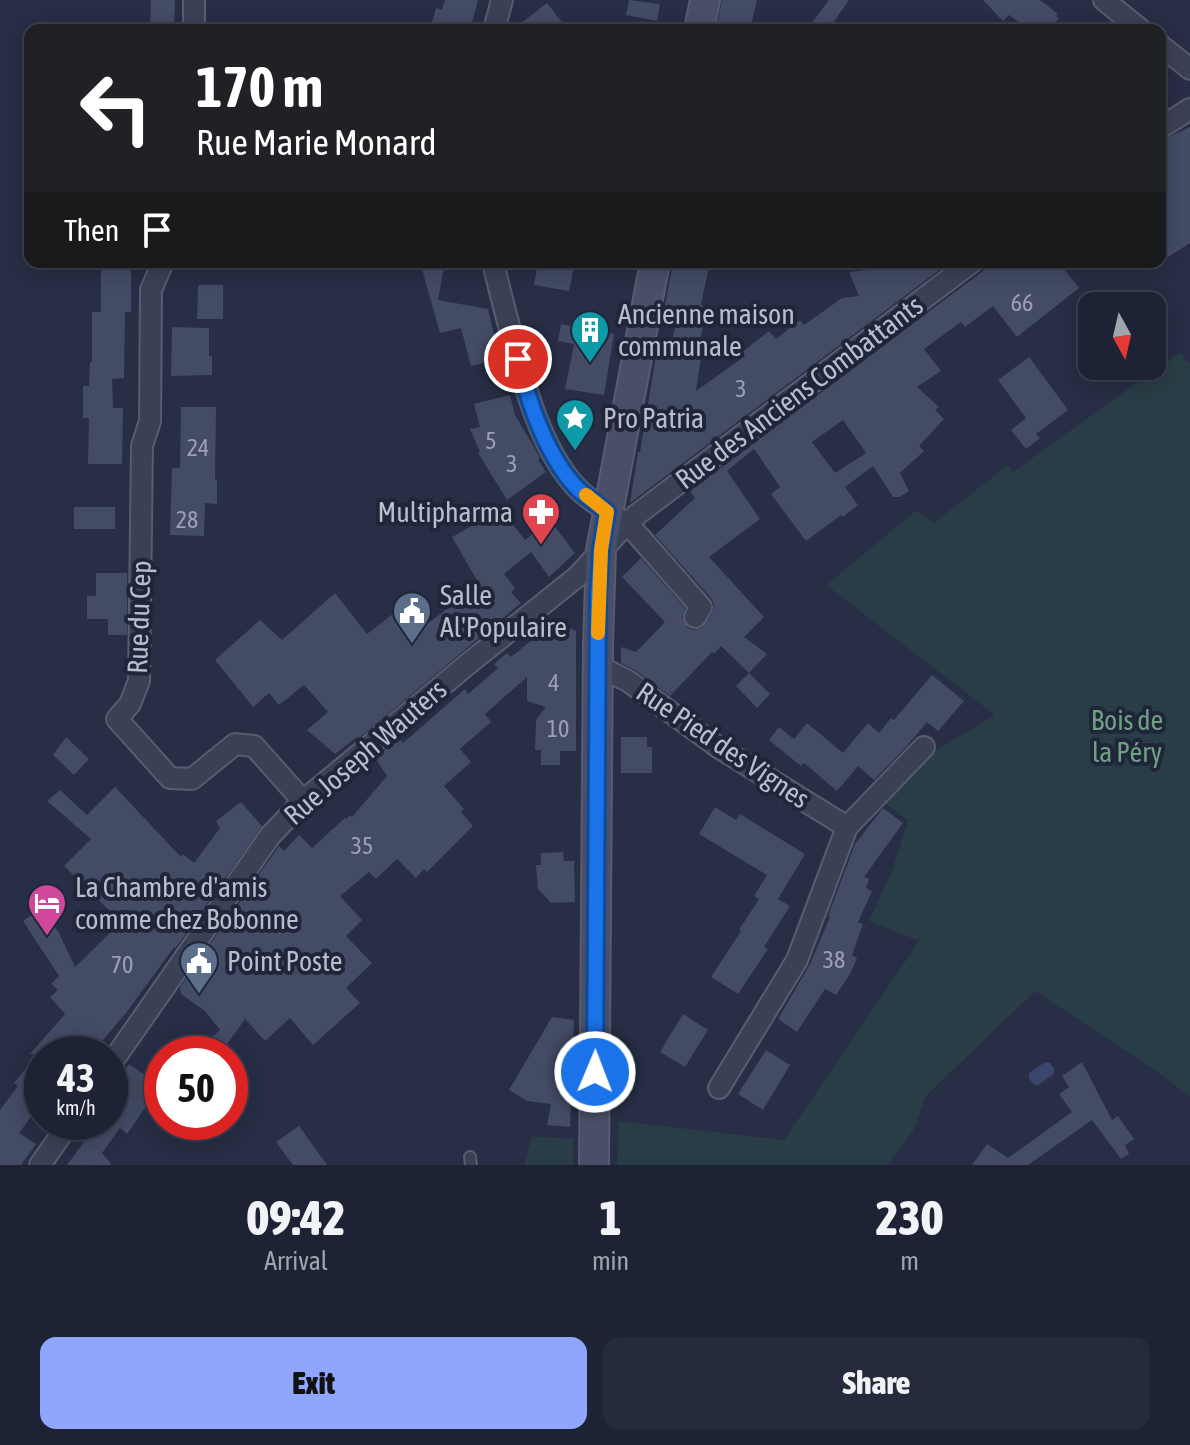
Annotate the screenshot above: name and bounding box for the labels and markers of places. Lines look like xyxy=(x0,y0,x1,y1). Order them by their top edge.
place label: Ancienne maison communale xyxy=(618,298,795,362)
building icon: Ancienne maison communale xyxy=(569,309,611,364)
pin xyxy=(484,325,552,393)
place icon: Pro Patria xyxy=(554,397,596,452)
place label: Pro Patria xyxy=(603,402,704,434)
pharmacy icon: Multipharma xyxy=(520,491,562,546)
place label: Multipharma xyxy=(377,496,513,528)
place label: Salle Al'Populaire xyxy=(440,579,567,643)
public building icon: Salle Al'Populaire xyxy=(391,590,433,645)
place label: La Chambre d'amis comme chez Bobonne xyxy=(75,871,299,935)
hotel icon: La Chambre d'amis comme chez Bobonne xyxy=(26,882,68,937)
public building icon: Point Poste xyxy=(178,940,220,995)
place label: Point Poste xyxy=(227,945,343,977)

